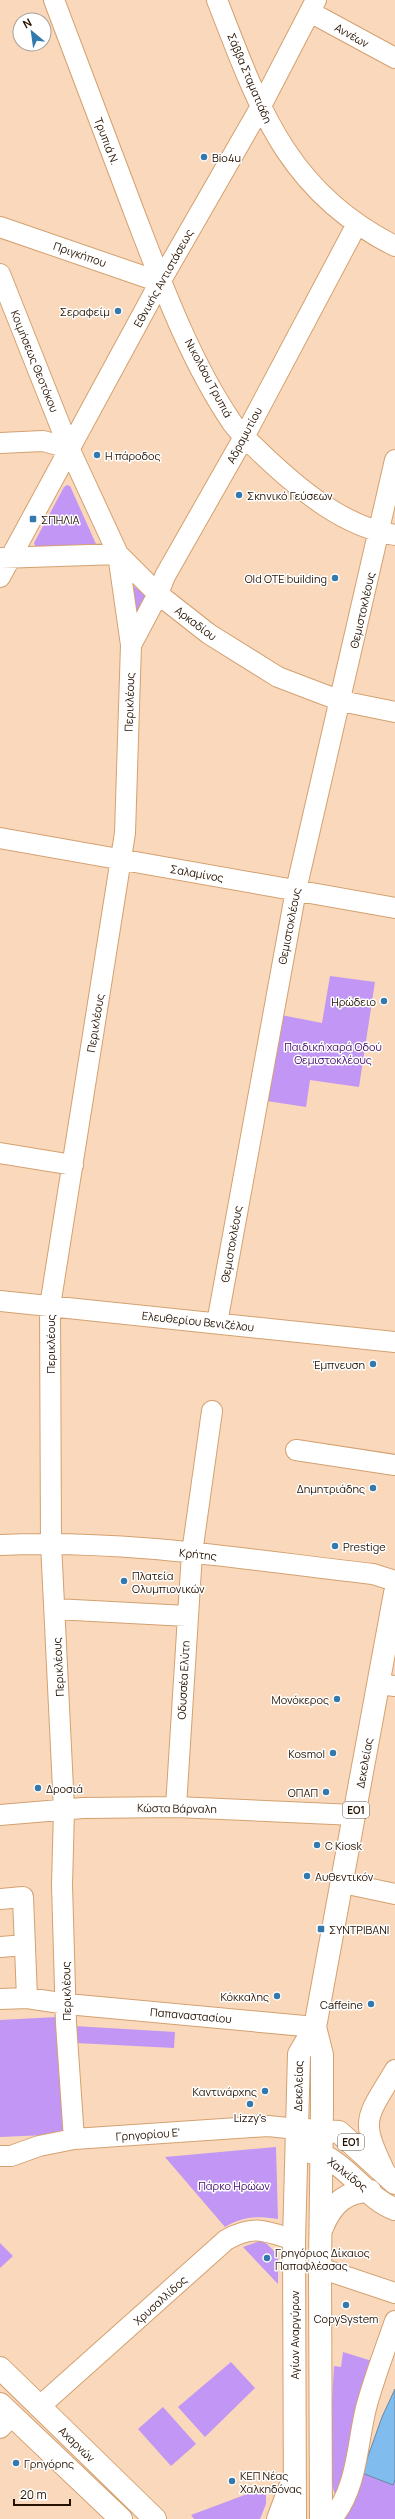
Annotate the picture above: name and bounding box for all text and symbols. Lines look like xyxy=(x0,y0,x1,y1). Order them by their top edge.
north arrow xyxy=(12,12,52,52)
text: N xyxy=(20,14,34,31)
street label: Αννέων xyxy=(332,19,372,51)
street label: Σάββα Σταματιάδη xyxy=(224,30,276,126)
street label: Τρυπιά Ν. xyxy=(91,115,123,167)
place label: Bio4u xyxy=(212,150,241,165)
marker: Bio4u xyxy=(199,152,209,162)
street label: Εθνικής Αντιστάσεως xyxy=(130,226,196,330)
street label: Πριγκήπου xyxy=(52,238,108,270)
place label: Σεραφείμ xyxy=(60,304,110,319)
marker: Σεραφείμ xyxy=(113,306,123,316)
street label: Κοιμήσεως Θεοτόκου xyxy=(8,308,62,414)
street label: Νικολάου Τρυπιά xyxy=(182,336,236,420)
street label: Αδραμυτίου xyxy=(223,404,265,466)
place label: Η πάροδος xyxy=(105,448,161,463)
marker: Η πάροδος xyxy=(92,450,102,460)
place label: Σκηνικό Γεύσεων xyxy=(247,488,333,503)
marker: Σκηνικό Γεύσεων xyxy=(234,490,244,500)
place label: ΣΠΗΛΙΑ xyxy=(41,512,79,527)
marker: ΣΠΗΛΙΑ xyxy=(28,514,38,524)
street label: Θεμιστοκλέους xyxy=(346,570,378,650)
place label: Old OTE building xyxy=(245,571,327,586)
marker: Old OTE building xyxy=(330,573,340,583)
street label: Αρκαδίου xyxy=(172,602,220,644)
street label: Περικλέους xyxy=(120,672,138,732)
street label: Σαλαμίνος xyxy=(169,861,225,885)
street label: Θεμιστοκλέους xyxy=(274,886,304,966)
street label: Περικλέους xyxy=(83,993,107,1053)
place label: Ηρώδειο xyxy=(331,994,376,1009)
marker: Ηρώδειο xyxy=(379,996,389,1006)
park label: Παιδική χαρά Οδού Θεμιστοκλέους xyxy=(284,1039,382,1067)
street label: Θεμιστοκλέους xyxy=(217,1204,245,1284)
street label: Ελευθερίου Βενιζέλου xyxy=(141,1308,255,1334)
street label: Περικλέους xyxy=(43,1314,58,1374)
place label: Έμπνευση xyxy=(313,1357,365,1372)
marker: Έμπνευση xyxy=(368,1359,378,1369)
place label: Δημητριάδης xyxy=(297,1481,365,1496)
marker: Δημητριάδης xyxy=(368,1483,378,1493)
place label: Prestige xyxy=(343,1539,386,1554)
marker: Prestige xyxy=(330,1541,340,1551)
street label: Κρήτης xyxy=(178,1545,218,1563)
place label: Πλατεία Ολυμπιονικών xyxy=(132,1568,205,1596)
marker: Πλατεία Ολυμπιονικών xyxy=(119,1576,129,1586)
street label: Περικλέους xyxy=(49,1637,67,1697)
street label: Οδυσσέα Ελύτη xyxy=(173,1640,193,1720)
place label: Μονόκερος xyxy=(271,1692,329,1707)
marker: Μονόκερος xyxy=(332,1694,342,1704)
street label: Δεκελείας xyxy=(352,1737,376,1789)
place label: Kosmol xyxy=(288,1746,325,1761)
marker: Kosmol xyxy=(328,1748,338,1758)
place label: Δροσιά xyxy=(46,1781,83,1796)
marker: Δροσιά xyxy=(33,1783,43,1793)
place label: ΟΠΑΠ xyxy=(288,1785,318,1800)
marker: ΟΠΑΠ xyxy=(321,1787,331,1797)
street label: Κώστα Βάρναλη xyxy=(137,1800,217,1816)
road number: ΕΟ1 xyxy=(343,1802,369,1818)
place label: C Kiosk xyxy=(325,1838,362,1853)
marker: C Kiosk xyxy=(312,1840,322,1850)
place label: Αυθεντικόν xyxy=(315,1869,374,1884)
marker: Αυθεντικόν xyxy=(302,1871,312,1881)
place label: ΣΥΝΤΡΙΒΑΝΙ xyxy=(329,1922,389,1937)
marker: ΣΥΝΤΡΙΒΑΝΙ xyxy=(316,1924,326,1934)
street label: Περικλέους xyxy=(58,1961,74,2021)
place label: Κόκκαλης xyxy=(221,1989,269,2004)
marker: Κόκκαλης xyxy=(272,1991,282,2001)
place label: Caffeine xyxy=(320,1997,364,2012)
marker: Caffeine xyxy=(366,1999,376,2009)
street label: Παπαναστασίου xyxy=(150,2004,232,2026)
street label: Δεκελείας xyxy=(290,2060,306,2112)
place label: Καντινάρχης xyxy=(193,2084,257,2099)
marker: Καντινάρχης xyxy=(260,2086,270,2096)
marker: Lizzy's xyxy=(245,2099,255,2109)
place label: Lizzy's xyxy=(234,2110,267,2125)
street label: Γρηγορίου Ε' xyxy=(115,2124,181,2144)
road number: ΕΟ1 xyxy=(338,2134,364,2150)
street label: Χαλκίδος xyxy=(325,2154,371,2194)
park label: Πάρκο Ηρώων xyxy=(198,2178,270,2193)
place label: Γρηγόριος Δίκαιος Παπαφλέσσας xyxy=(275,2245,370,2273)
marker: Γρηγόριος Δίκαιος Παπαφλέσσας xyxy=(262,2253,272,2263)
street label: Χρυσαλλίδος xyxy=(130,2272,190,2328)
street label: Αγίων Αναργύρων xyxy=(287,2290,302,2380)
marker: CopySystem xyxy=(341,2300,351,2310)
place label: CopySystem xyxy=(314,2311,378,2326)
street label: Αχαρνών xyxy=(56,2423,99,2465)
place label: Γρηγόρης xyxy=(24,2456,74,2471)
marker: Γρηγόρης xyxy=(11,2458,21,2468)
place label: ΚΕΠ Νέας Χαλκηδόνας xyxy=(240,2468,302,2496)
marker: ΚΕΠ Νέας Χαλκηδόνας xyxy=(227,2476,237,2486)
scale bar xyxy=(14,2481,70,2507)
text: 20 m xyxy=(20,2486,47,2503)

